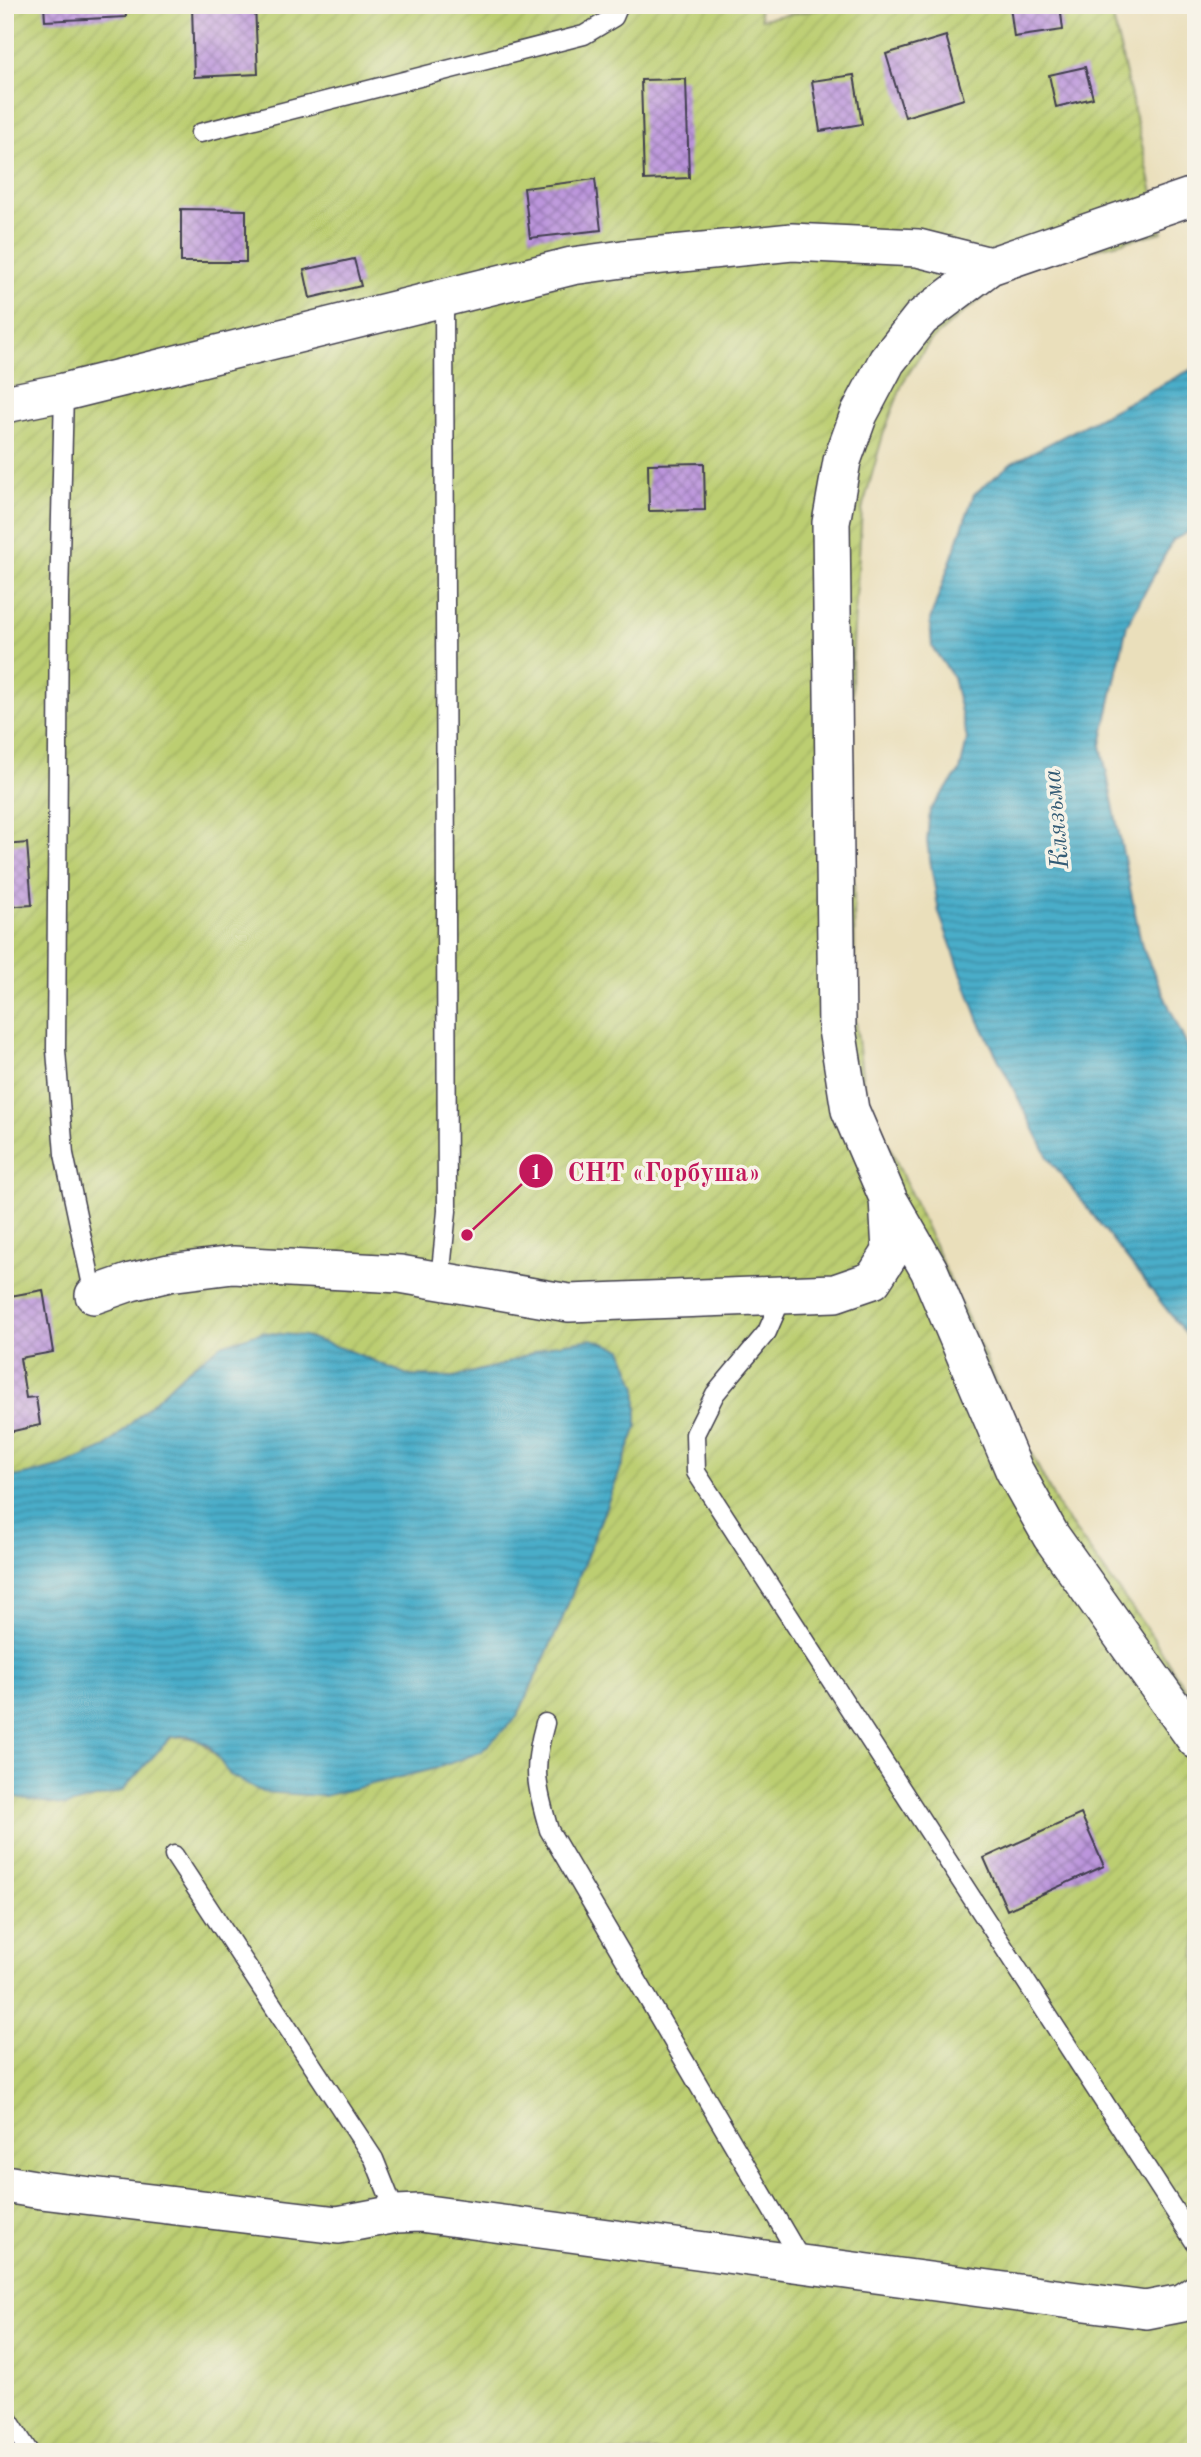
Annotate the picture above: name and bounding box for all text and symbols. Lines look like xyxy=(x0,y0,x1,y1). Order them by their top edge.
water label: Клязьма xyxy=(1040,768,1074,871)
callout: СНТ «Горбуша» xyxy=(518,1148,775,1195)
text: СНТ «Горбуша» xyxy=(567,1161,761,1187)
text: 1 xyxy=(530,1163,542,1184)

